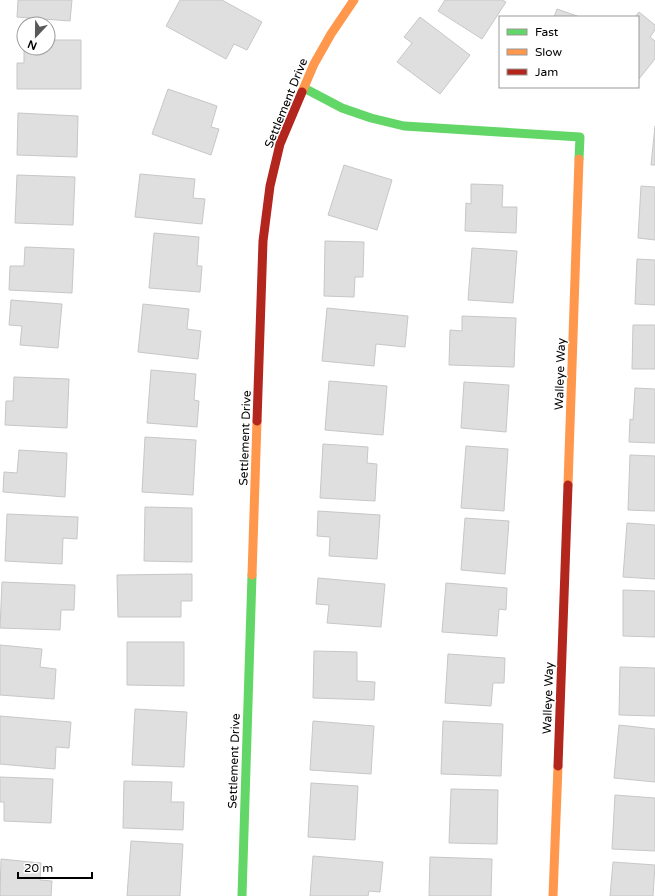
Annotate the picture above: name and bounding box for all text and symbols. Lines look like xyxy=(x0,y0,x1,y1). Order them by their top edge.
north arrow xyxy=(16,16,56,56)
legend xyxy=(499,16,639,88)
text: Fast xyxy=(535,25,559,39)
text: N xyxy=(26,37,39,52)
text: Slow xyxy=(535,45,562,59)
street label: Settlement Drive xyxy=(262,56,310,150)
text: Jam xyxy=(535,65,558,79)
street label: Walleye Way xyxy=(552,337,568,410)
street label: Settlement Drive xyxy=(236,390,254,486)
street label: Walleye Way xyxy=(540,661,556,734)
street label: Settlement Drive xyxy=(225,713,243,809)
scale bar xyxy=(18,854,92,880)
text: 20 m xyxy=(24,861,53,875)

